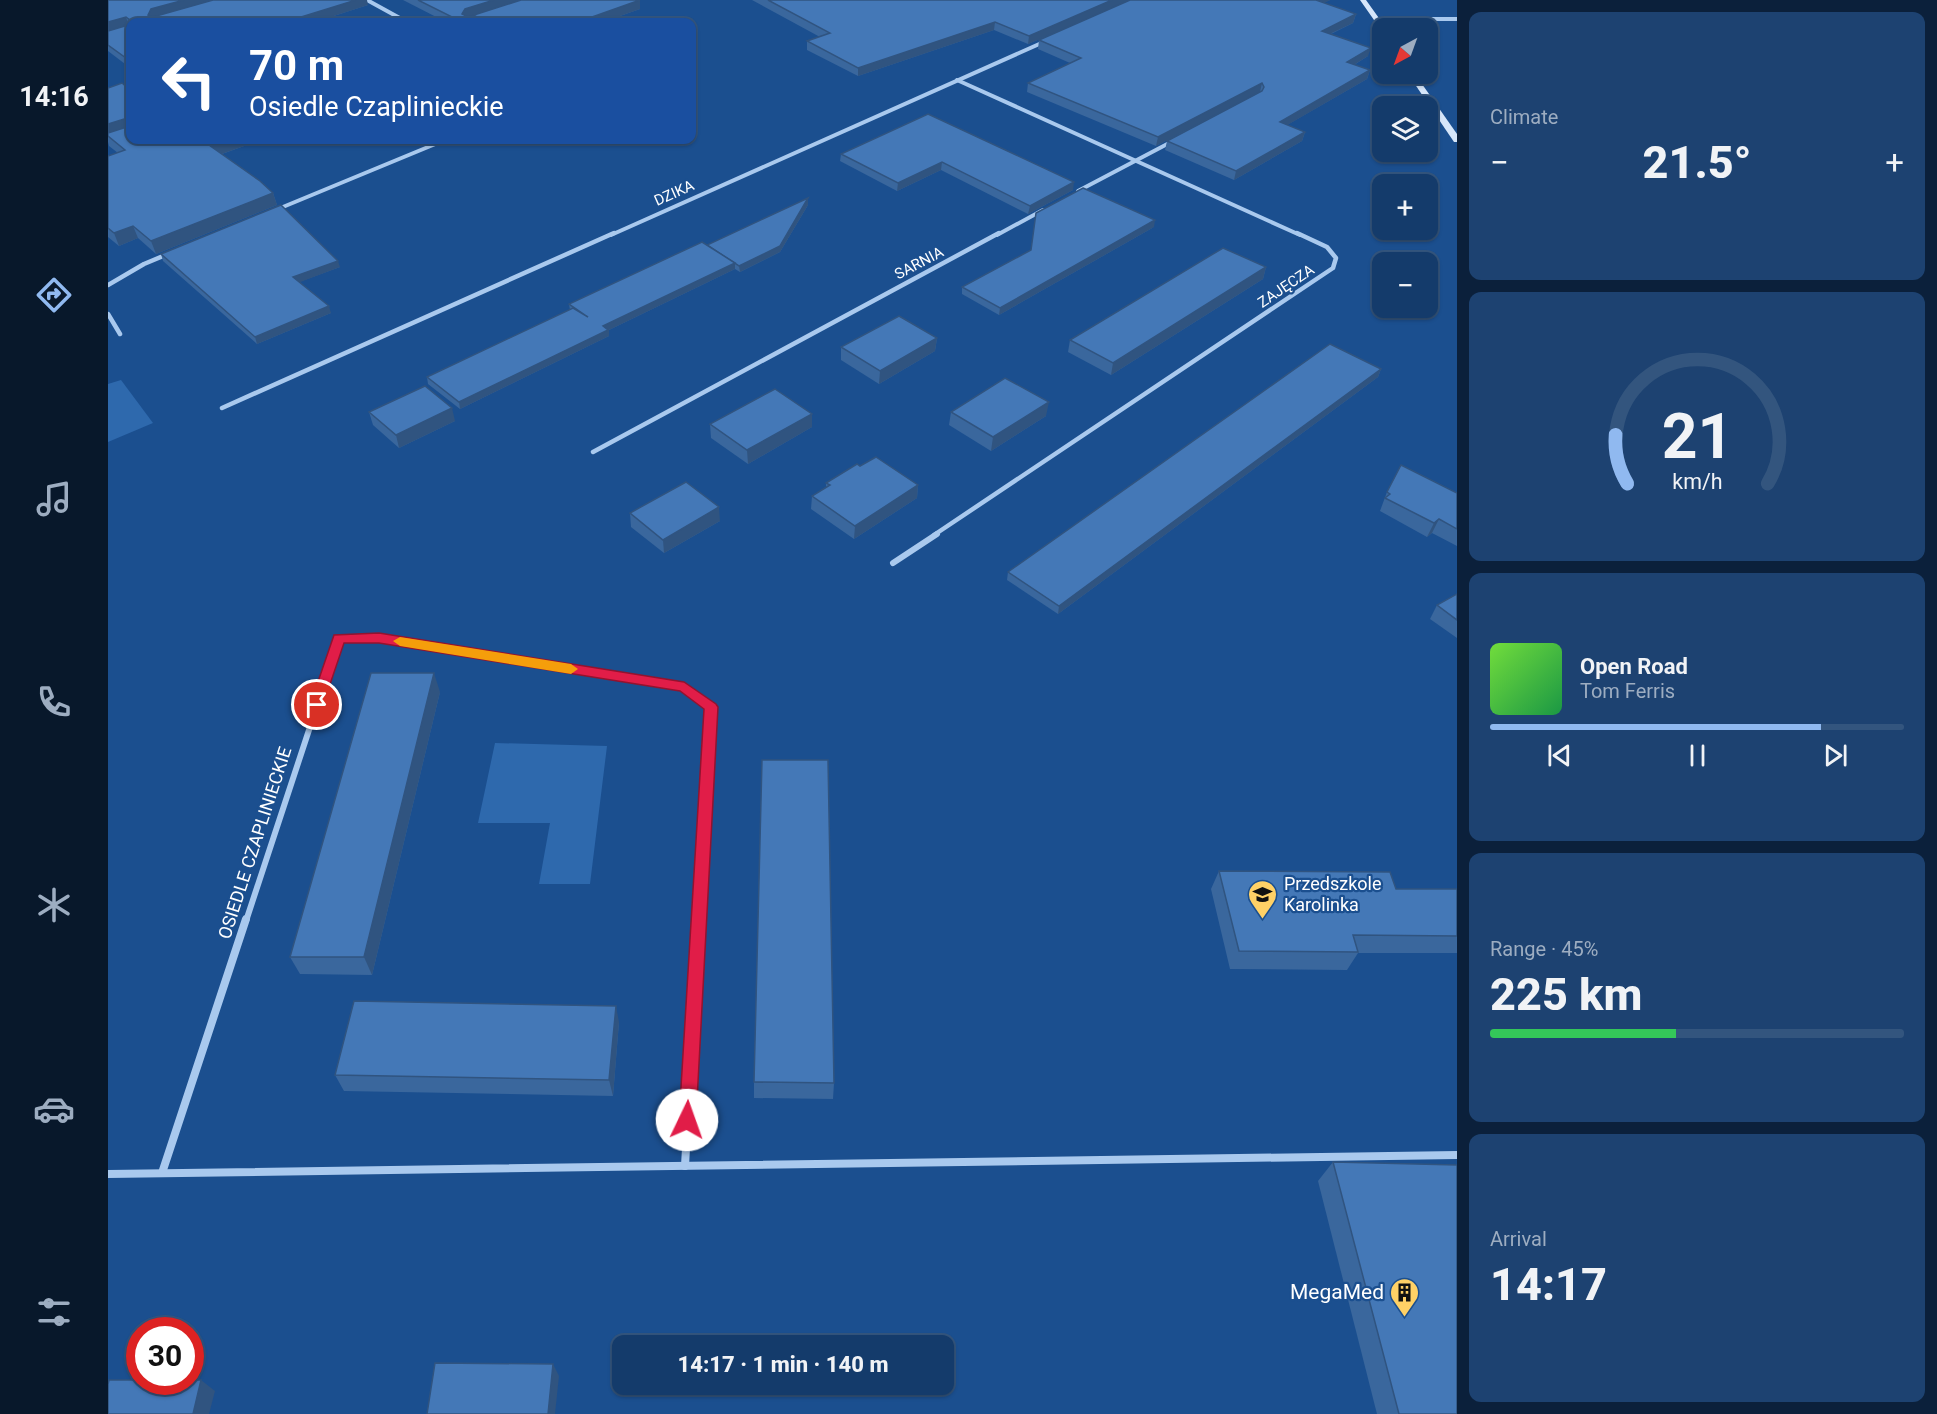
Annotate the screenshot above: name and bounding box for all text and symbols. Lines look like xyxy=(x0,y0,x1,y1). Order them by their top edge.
north arrow xyxy=(1372,18,1438,84)
map controls xyxy=(1372,18,1438,318)
text: 70 m xyxy=(249,41,344,90)
icon: left xyxy=(150,42,228,120)
text: 14:16 xyxy=(19,81,89,113)
text: Osiedle Czaplinieckie xyxy=(249,91,504,123)
button: layers xyxy=(1372,96,1438,162)
text: Climate xyxy=(1490,105,1558,129)
text: 21.5° xyxy=(1643,136,1752,189)
text: − xyxy=(1490,143,1509,182)
text: + xyxy=(1885,143,1904,182)
button: + xyxy=(1372,174,1438,240)
street label: DZIKA xyxy=(651,176,697,210)
street label: SARNIA xyxy=(892,243,947,283)
button: − xyxy=(1372,252,1438,318)
street label: ZAJĘCZA xyxy=(1254,260,1318,311)
icon: directions xyxy=(33,274,75,316)
text: 21 xyxy=(1661,400,1733,473)
text: km/h xyxy=(1672,469,1722,494)
icon: music xyxy=(33,478,75,520)
text: Open Road xyxy=(1580,654,1688,679)
pin xyxy=(291,679,342,730)
text: Tom Ferris xyxy=(1580,679,1675,703)
icon: phone xyxy=(33,681,75,723)
icon: arrive xyxy=(300,688,333,721)
icon: previous xyxy=(1543,739,1576,772)
icon: pause xyxy=(1681,739,1714,772)
icon: next xyxy=(1819,739,1852,772)
street label: OSIEDLE CZAPLINIECKIE xyxy=(214,744,296,942)
place label: Przedszkole Karolinka xyxy=(1284,873,1381,915)
school or university icon: Przedszkole Karolinka xyxy=(1247,878,1279,920)
icon: climate xyxy=(33,884,75,926)
text: Range · 45% xyxy=(1490,937,1598,961)
text: 225 km xyxy=(1490,968,1642,1021)
icon: car xyxy=(33,1088,75,1130)
position arrow xyxy=(655,1088,719,1152)
text: Arrival xyxy=(1490,1227,1547,1251)
text: 14:17 xyxy=(1490,1258,1607,1311)
building icon: MegaMed xyxy=(1389,1276,1421,1318)
place label: MegaMed xyxy=(1290,1280,1384,1304)
icon: filters xyxy=(33,1291,75,1333)
speed limit sign: 30 xyxy=(126,1317,204,1395)
text: 14:17 · 1 min · 140 m xyxy=(678,1352,888,1377)

